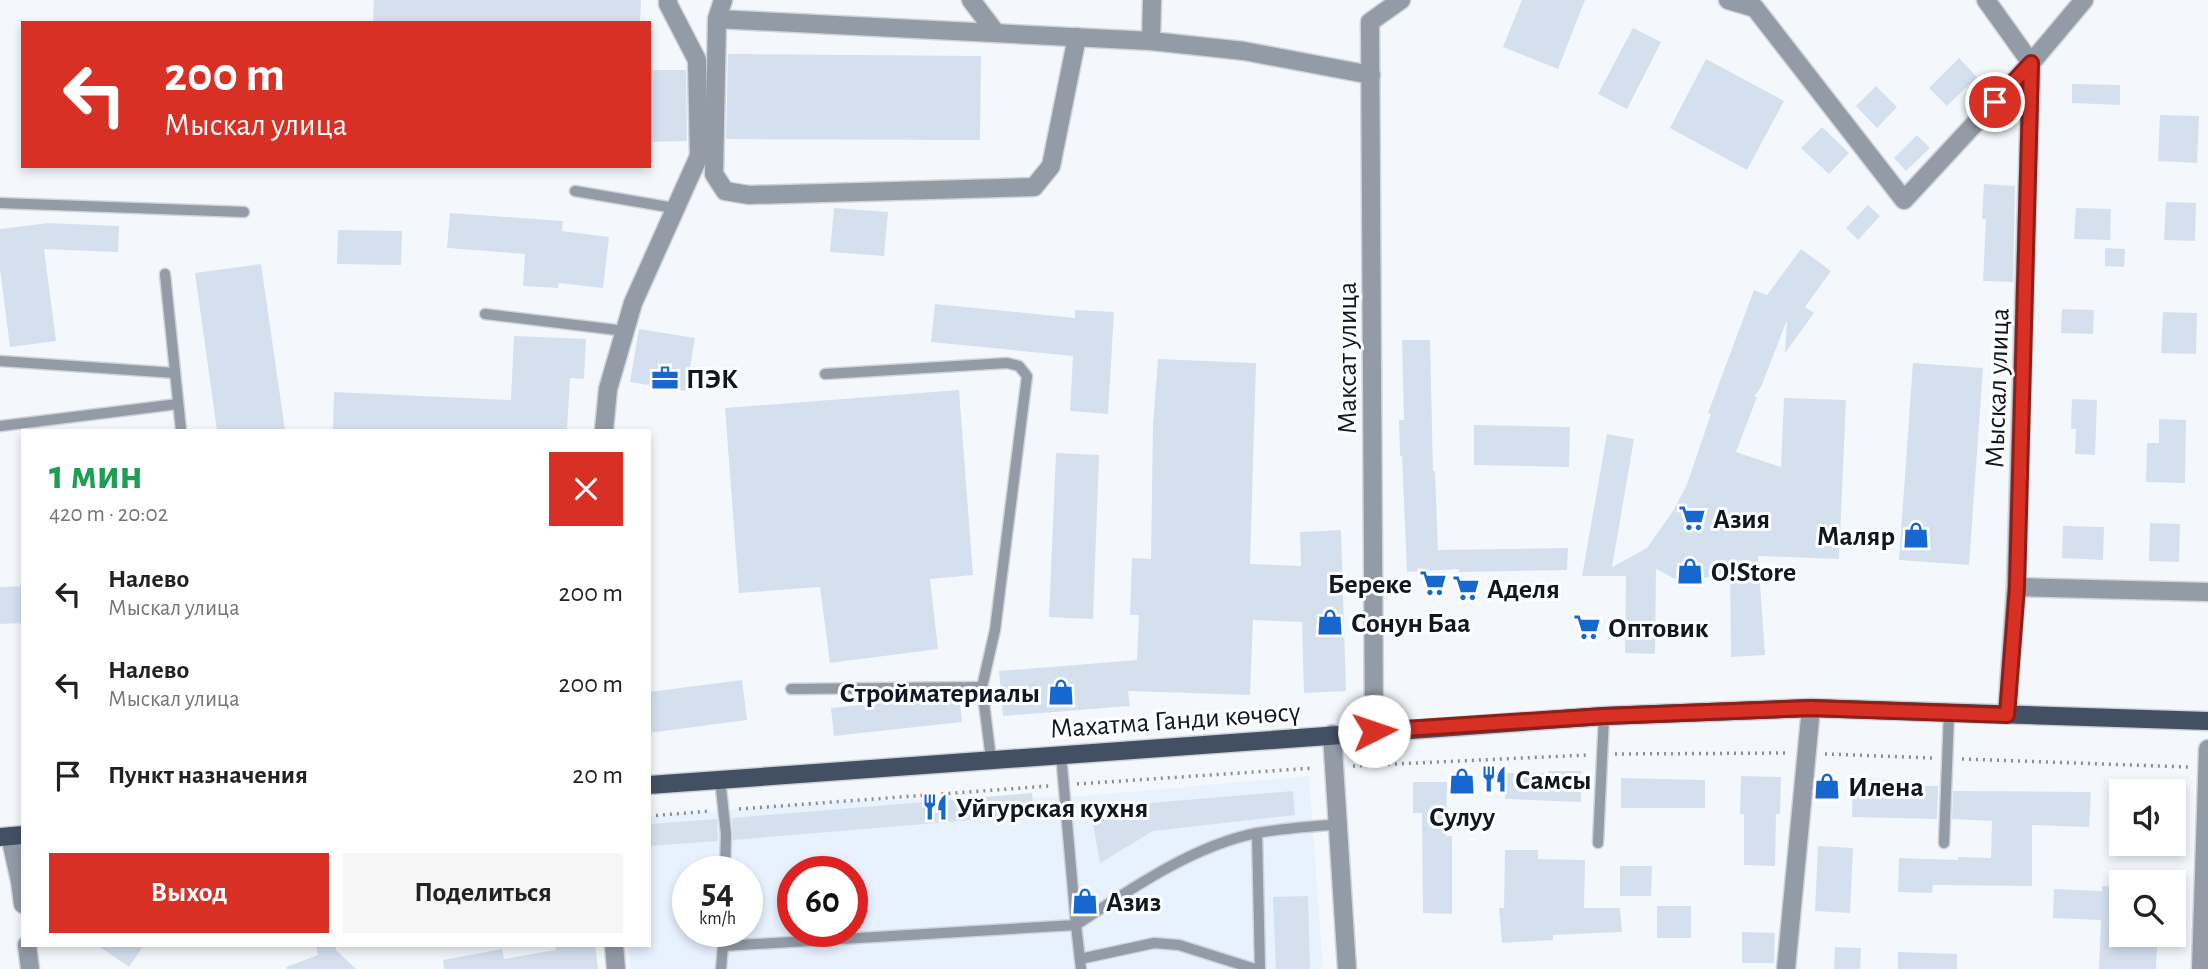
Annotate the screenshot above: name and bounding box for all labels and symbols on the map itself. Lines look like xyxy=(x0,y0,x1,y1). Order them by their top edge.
pin xyxy=(1965,72,2025,132)
street label: Максат улица xyxy=(1334,282,1362,434)
street label: Мыскал улица xyxy=(1981,307,2015,469)
office icon: ПЭК xyxy=(650,363,680,393)
place label: ПЭК xyxy=(686,366,738,394)
supermarket icon: Азия xyxy=(1677,503,1707,533)
place label: Азия xyxy=(1713,506,1770,534)
shop icon: Маляр xyxy=(1901,520,1931,550)
place label: Маляр xyxy=(1817,523,1895,551)
shop icon: O!Store xyxy=(1675,556,1705,586)
place label: O!Store xyxy=(1711,559,1796,587)
supermarket icon: Береке xyxy=(1418,568,1448,598)
place label: Береке xyxy=(1328,571,1412,599)
supermarket icon: Аделя xyxy=(1451,573,1481,603)
place label: Аделя xyxy=(1487,576,1560,604)
shop icon: Сонун Баа xyxy=(1315,607,1345,637)
place label: Сонун Баа xyxy=(1351,610,1471,638)
supermarket icon: Оптовик xyxy=(1572,612,1602,642)
place label: Оптовик xyxy=(1608,615,1709,643)
shop icon: Стройматериалы xyxy=(1046,677,1076,707)
place label: Стройматериалы xyxy=(840,680,1040,708)
position arrow xyxy=(1337,694,1411,768)
street label: Махатма Ганди көчөсү xyxy=(1049,698,1302,744)
restaurant icon: Самсы xyxy=(1479,764,1509,794)
shop icon: Сулуу xyxy=(1447,766,1477,796)
place label: Самсы xyxy=(1515,767,1592,795)
shop icon: Илена xyxy=(1812,771,1842,801)
place label: Илена xyxy=(1848,774,1924,802)
restaurant icon: Уйгурская кухня xyxy=(920,792,950,822)
place label: Уйгурская кухня xyxy=(956,795,1148,823)
place label: Сулуу xyxy=(1429,804,1495,832)
speed limit sign: 60 xyxy=(777,856,868,947)
shop icon: Азиз xyxy=(1070,886,1100,916)
place label: Азиз xyxy=(1106,889,1161,917)

